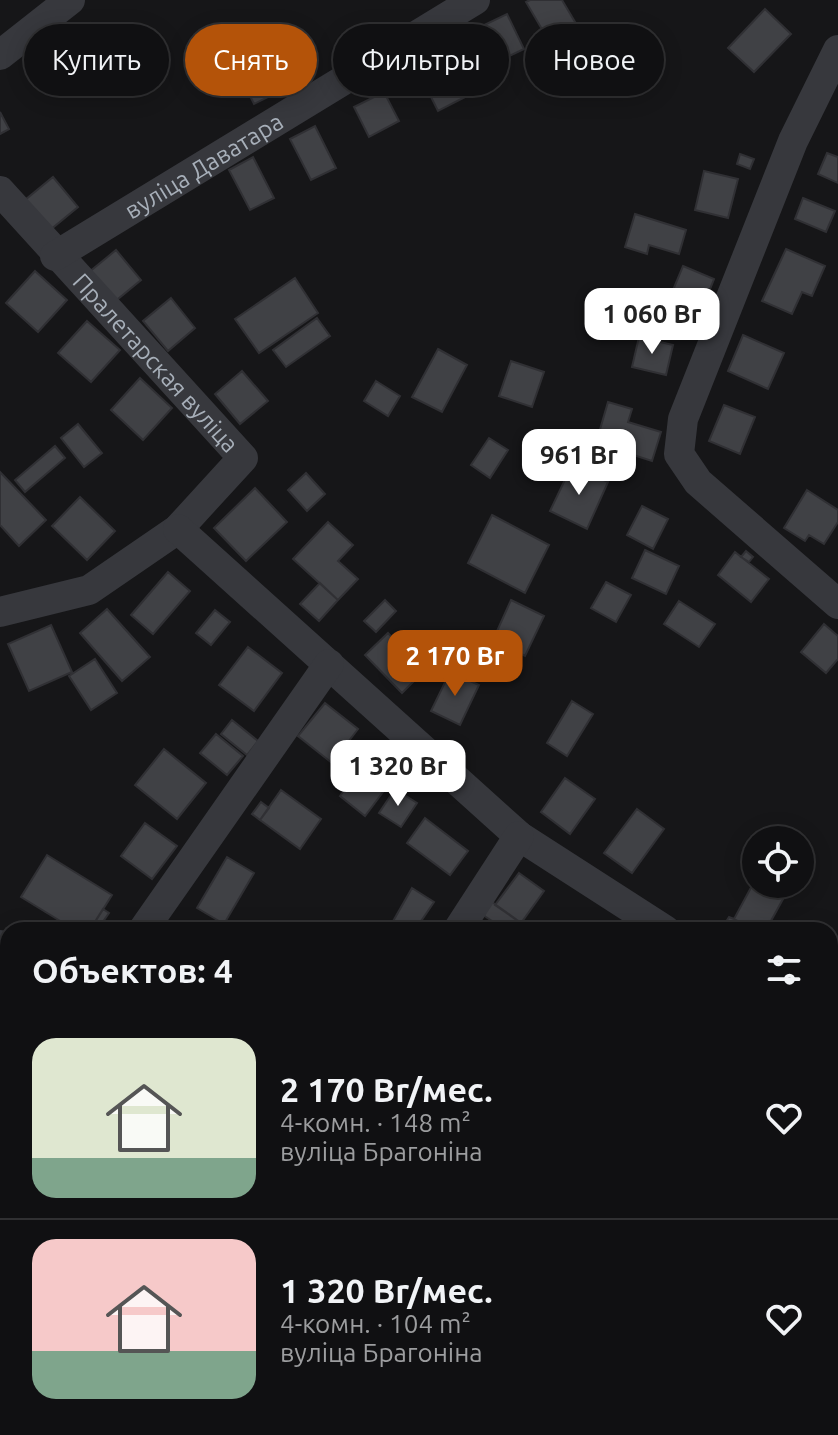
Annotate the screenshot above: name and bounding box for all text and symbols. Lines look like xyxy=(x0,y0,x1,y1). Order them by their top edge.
chip: Купить xyxy=(24,24,169,96)
chip: Снять xyxy=(185,24,317,96)
chip: Фильтры xyxy=(333,24,509,96)
chip: Новое xyxy=(525,24,664,96)
street label: вуліца Даватара xyxy=(120,107,288,224)
street label: Пралетарская вуліца xyxy=(68,268,244,458)
pin: 1 060 Br xyxy=(569,288,735,356)
text: 1 060 Br xyxy=(603,299,701,328)
pin: 961 Br xyxy=(514,429,644,497)
text: 961 Br xyxy=(540,440,618,469)
pin: 2 170 Br xyxy=(372,630,538,698)
text: 2 170 Br xyxy=(406,641,504,670)
pin: 1 320 Br xyxy=(315,740,481,808)
text: 1 320 Br xyxy=(349,751,447,780)
map controls xyxy=(742,826,814,898)
button: locate xyxy=(742,826,814,898)
icon: filters xyxy=(762,948,806,992)
text: Объектов: 4 xyxy=(32,951,233,989)
icon: home xyxy=(96,1070,192,1166)
text: 2 170 Br/мес. xyxy=(280,1070,493,1108)
icon: heart xyxy=(762,1096,806,1140)
text: 4-комн. · 148 m² xyxy=(280,1108,471,1137)
text: вуліца Брагоніна xyxy=(280,1137,483,1166)
icon: home xyxy=(96,1271,192,1367)
text: 1 320 Br/мес. xyxy=(280,1271,493,1309)
icon: heart xyxy=(762,1297,806,1341)
text: 4-комн. · 104 m² xyxy=(280,1309,471,1338)
text: вуліца Брагоніна xyxy=(280,1338,483,1367)

